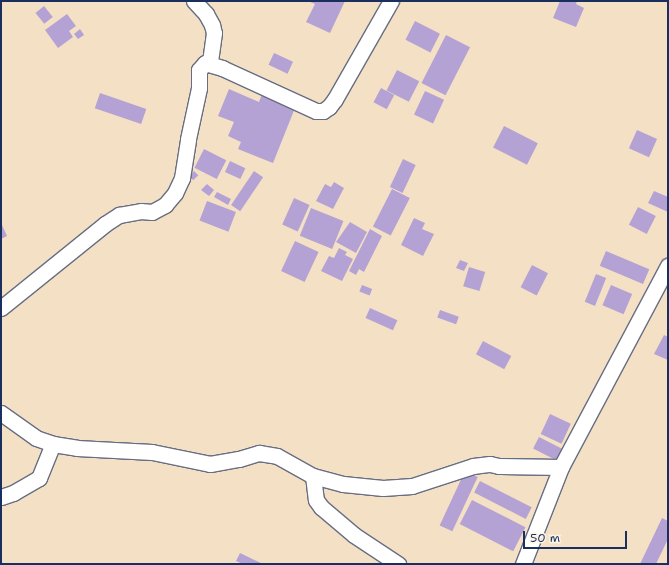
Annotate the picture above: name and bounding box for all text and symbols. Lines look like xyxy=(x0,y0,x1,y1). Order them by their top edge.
scale bar xyxy=(525,523,629,549)
text: 50 m xyxy=(530,530,560,546)

